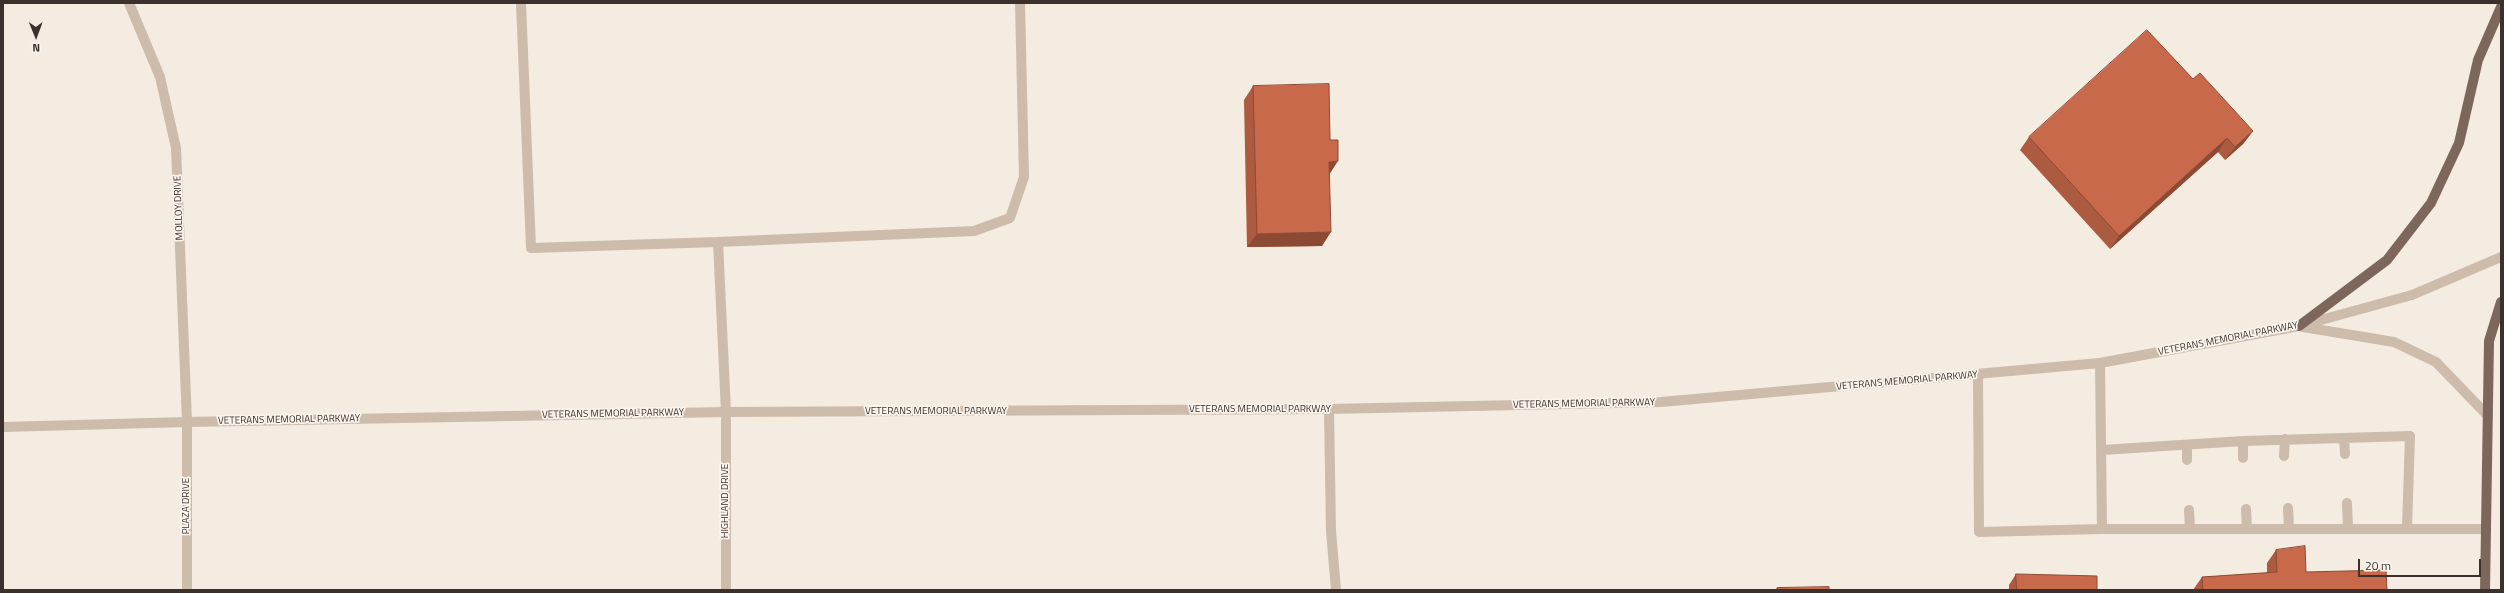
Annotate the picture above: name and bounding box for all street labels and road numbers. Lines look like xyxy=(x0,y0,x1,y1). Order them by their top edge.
street label: MOLLOY DRIVE xyxy=(172,175,186,241)
street label: VETERANS MEMORIAL PARKWAY xyxy=(2157,320,2299,358)
street label: VETERANS MEMORIAL PARKWAY xyxy=(1836,369,1978,393)
street label: VETERANS MEMORIAL PARKWAY xyxy=(1513,397,1655,411)
street label: VETERANS MEMORIAL PARKWAY xyxy=(1189,404,1331,416)
street label: VETERANS MEMORIAL PARKWAY xyxy=(865,406,1007,418)
street label: VETERANS MEMORIAL PARKWAY xyxy=(542,407,684,421)
street label: VETERANS MEMORIAL PARKWAY xyxy=(218,413,360,427)
street label: HIGHLAND DRIVE xyxy=(720,464,732,538)
street label: PLAZA DRIVE xyxy=(181,478,193,534)

